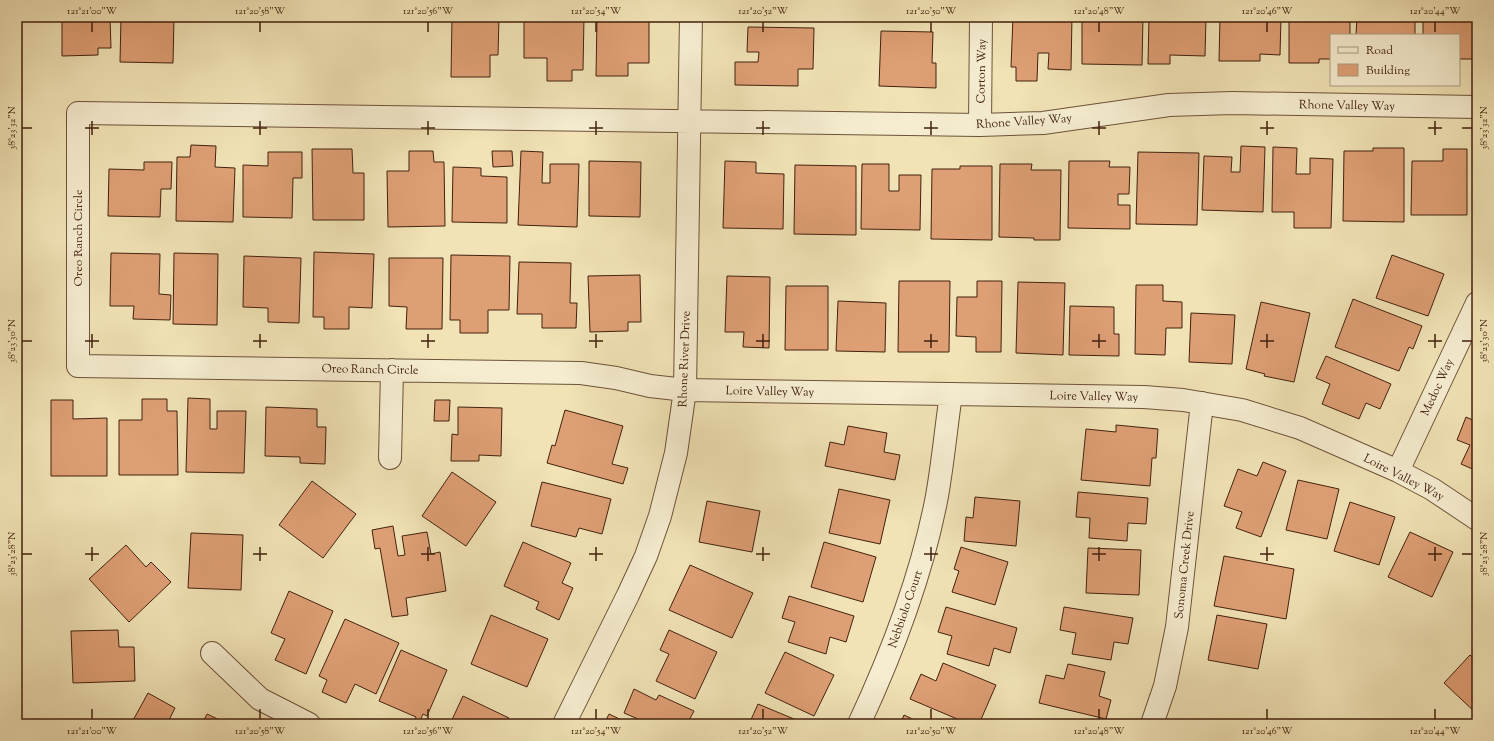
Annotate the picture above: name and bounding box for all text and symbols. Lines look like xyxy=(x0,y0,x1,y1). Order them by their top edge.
text: 121°21'00"W xyxy=(67,4,117,19)
text: 121°20'58"W xyxy=(235,4,285,19)
text: 121°20'56"W xyxy=(403,4,453,19)
text: 121°20'54"W xyxy=(571,4,621,19)
text: 121°20'52"W xyxy=(738,4,788,19)
text: 121°20'50"W xyxy=(906,4,956,19)
text: 121°20'48"W xyxy=(1074,4,1124,19)
text: 121°20'46"W xyxy=(1242,4,1292,19)
text: 121°20'44"W xyxy=(1410,4,1460,19)
legend xyxy=(1330,34,1460,86)
street label: Corton Way xyxy=(972,39,992,104)
text: Road xyxy=(1366,42,1393,60)
text: Building xyxy=(1366,62,1410,80)
street label: Rhone Valley Way xyxy=(1299,96,1395,116)
text: 38°23'32"N xyxy=(5,106,20,150)
text: 38°23'32"N xyxy=(1477,106,1492,150)
street label: Rhone Valley Way xyxy=(975,110,1073,134)
street label: Oreo Ranch Circle xyxy=(70,189,88,287)
street label: Rhone River Drive xyxy=(674,310,696,408)
text: 38°23'30"N xyxy=(5,319,20,363)
text: 38°23'30"N xyxy=(1477,319,1492,363)
street label: Medoc Way xyxy=(1417,356,1459,419)
street label: Oreo Ranch Circle xyxy=(321,360,419,380)
street label: Loire Valley Way xyxy=(725,382,815,402)
street label: Loire Valley Way xyxy=(1049,387,1139,407)
street label: Loire Valley Way xyxy=(1360,450,1447,506)
street label: Sonoma Creek Drive xyxy=(1170,510,1200,620)
text: 38°23'28"N xyxy=(5,532,20,576)
text: 38°23'28"N xyxy=(1477,532,1492,576)
street label: Nebbiolo Court xyxy=(884,568,928,651)
text: 121°21'00"W xyxy=(67,724,117,739)
text: 121°20'58"W xyxy=(235,724,285,739)
text: 121°20'56"W xyxy=(403,724,453,739)
text: 121°20'54"W xyxy=(571,724,621,739)
text: 121°20'52"W xyxy=(738,724,788,739)
text: 121°20'50"W xyxy=(906,724,956,739)
text: 121°20'48"W xyxy=(1074,724,1124,739)
text: 121°20'46"W xyxy=(1242,724,1292,739)
text: 121°20'44"W xyxy=(1410,724,1460,739)

